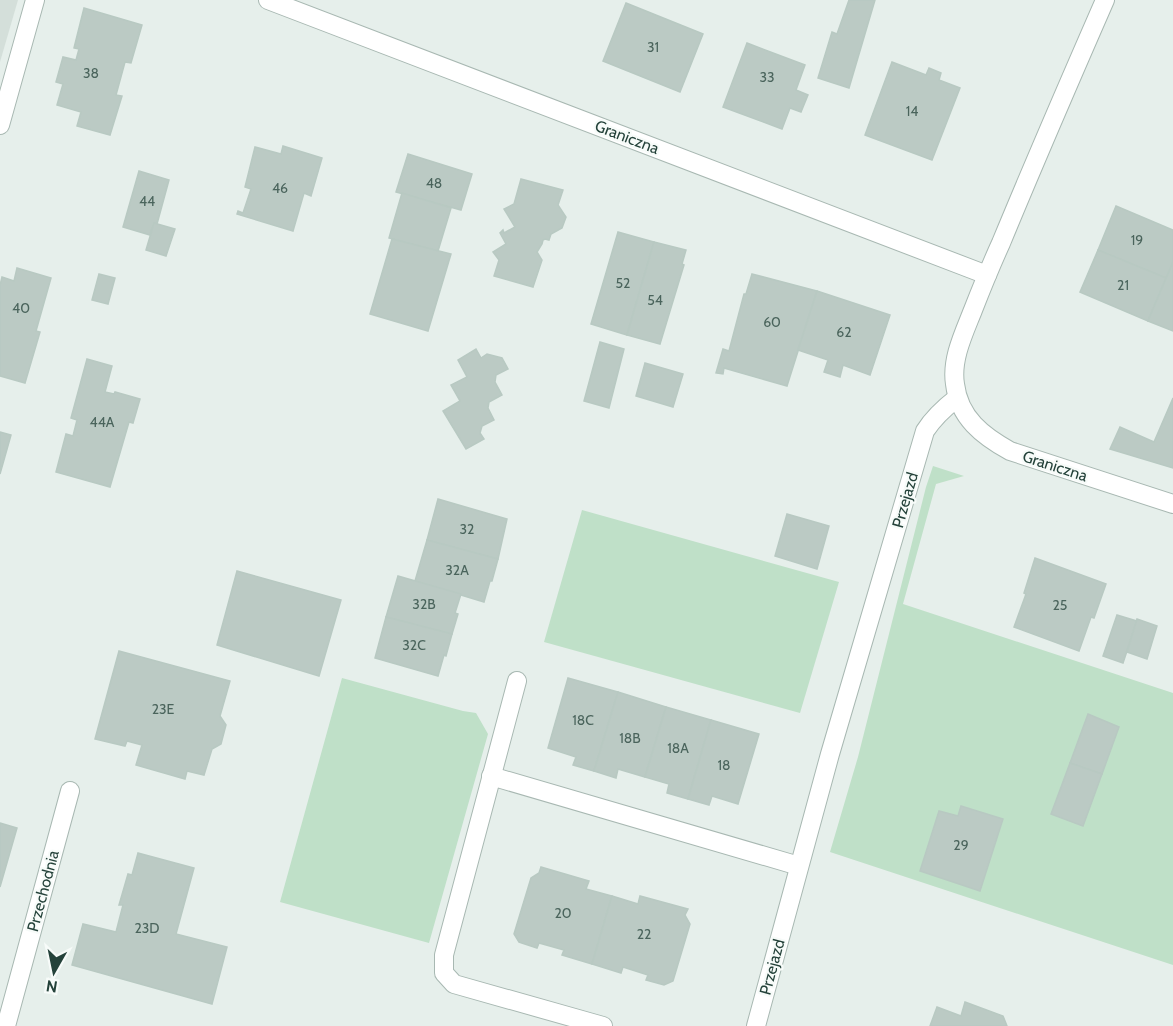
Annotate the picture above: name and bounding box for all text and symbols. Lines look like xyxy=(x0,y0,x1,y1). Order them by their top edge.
house number: 31 xyxy=(647,38,659,56)
house number: 38 xyxy=(83,64,99,82)
house number: 33 xyxy=(759,68,775,86)
house number: 14 xyxy=(906,102,918,120)
street label: Graniczna xyxy=(592,116,662,158)
house number: 48 xyxy=(426,174,442,192)
house number: 46 xyxy=(272,179,288,197)
house number: 44 xyxy=(139,192,155,210)
house number: 19 xyxy=(1131,231,1143,249)
house number: 52 xyxy=(616,274,630,292)
house number: 21 xyxy=(1117,276,1129,294)
house number: 54 xyxy=(647,291,663,309)
house number: 40 xyxy=(12,299,30,317)
house number: 60 xyxy=(763,313,781,331)
house number: 62 xyxy=(836,323,852,341)
house number: 44A xyxy=(90,413,115,431)
street label: Graniczna xyxy=(1020,447,1090,485)
street label: Przejazd xyxy=(888,470,922,530)
house number: 32 xyxy=(460,520,474,538)
house number: 32A xyxy=(445,561,469,579)
house number: 32B xyxy=(412,595,436,613)
house number: 25 xyxy=(1053,596,1067,614)
house number: 32C xyxy=(402,636,426,654)
house number: 23E xyxy=(152,700,175,718)
house number: 18C xyxy=(572,711,594,729)
house number: 18B xyxy=(619,729,641,747)
house number: 18A xyxy=(667,739,689,757)
house number: 18 xyxy=(717,756,731,774)
house number: 29 xyxy=(953,836,969,854)
street label: Przechodnia xyxy=(23,848,63,934)
house number: 20 xyxy=(554,904,572,922)
house number: 23D xyxy=(134,919,160,937)
house number: 22 xyxy=(637,925,651,943)
street label: Przejazd xyxy=(755,937,789,997)
north arrow xyxy=(24,942,84,1002)
text: N xyxy=(45,976,59,997)

